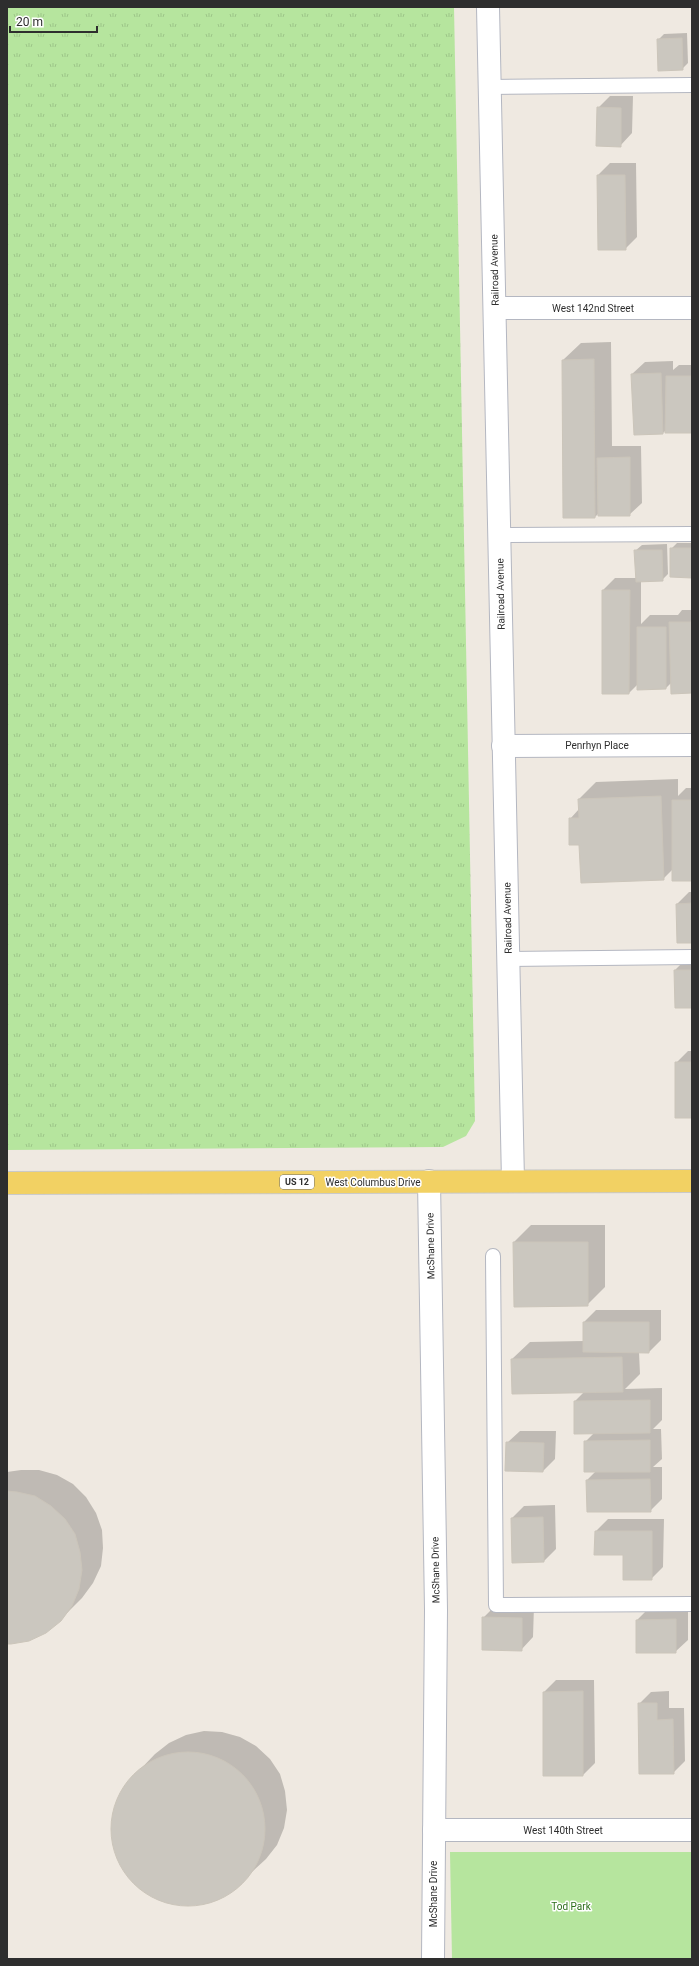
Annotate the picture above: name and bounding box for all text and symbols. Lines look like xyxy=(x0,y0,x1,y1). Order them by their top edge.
scale bar xyxy=(10,8,97,34)
text: 20 m xyxy=(16,15,43,29)
street label: Railroad Avenue xyxy=(488,234,501,306)
street label: West 142nd Street xyxy=(552,303,634,314)
street label: Railroad Avenue xyxy=(494,558,507,630)
street label: Penrhyn Place xyxy=(565,740,629,751)
street label: Railroad Avenue xyxy=(501,882,514,954)
road number: US 12 xyxy=(280,1175,314,1189)
street label: West Columbus Drive xyxy=(325,1177,421,1188)
street label: McShane Drive xyxy=(424,1213,437,1279)
street label: McShane Drive xyxy=(429,1537,442,1603)
street label: West 140th Street xyxy=(523,1825,603,1836)
street label: McShane Drive xyxy=(428,1861,439,1927)
park label: Tod Park xyxy=(551,1901,592,1912)

